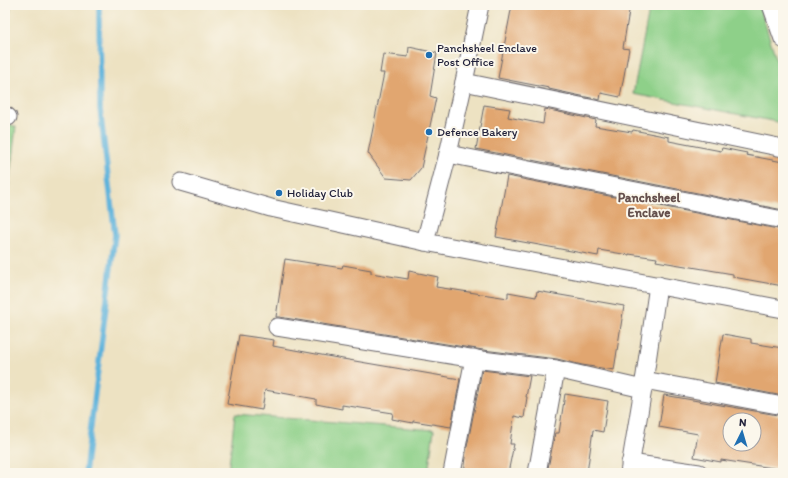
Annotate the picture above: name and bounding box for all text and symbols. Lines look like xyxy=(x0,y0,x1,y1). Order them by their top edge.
place label: Panchsheel Enclave Post Office xyxy=(437,41,537,69)
marker: Panchsheel Enclave Post Office xyxy=(424,50,434,60)
place label: Defence Bakery xyxy=(437,125,518,139)
marker: Defence Bakery xyxy=(424,127,434,137)
place label: Holiday Club xyxy=(287,186,353,200)
marker: Holiday Club xyxy=(274,188,284,198)
district label: Panchsheel Enclave xyxy=(618,190,681,220)
north arrow xyxy=(722,412,762,452)
text: N xyxy=(739,416,747,429)

